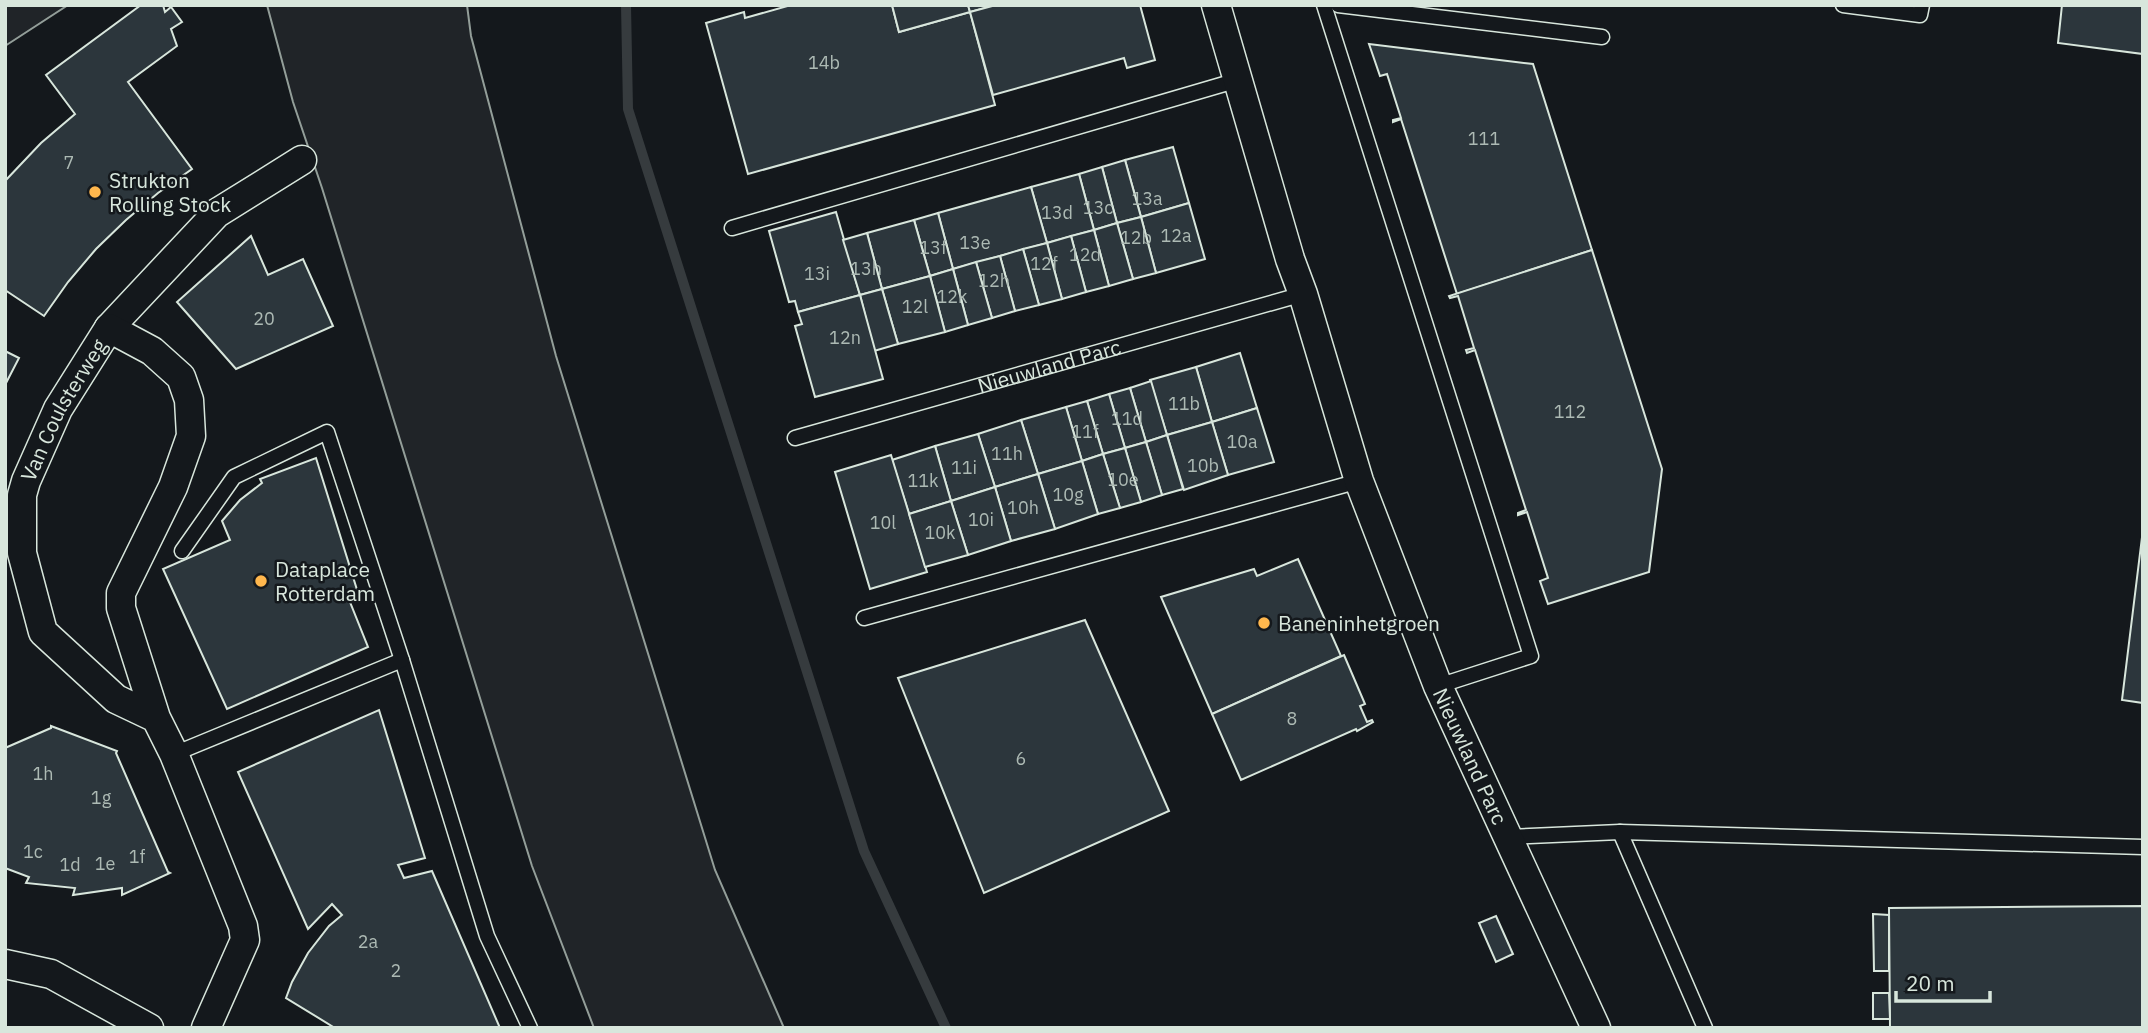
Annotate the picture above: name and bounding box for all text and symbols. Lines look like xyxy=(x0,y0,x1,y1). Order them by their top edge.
house number: 14b xyxy=(808,51,840,74)
house number: 111 xyxy=(1468,127,1500,150)
house number: 7 xyxy=(64,151,74,174)
place label: Strukton Rolling Stock xyxy=(109,166,231,218)
marker: Strukton Rolling Stock xyxy=(87,184,103,200)
house number: 13a xyxy=(1131,187,1163,210)
house number: 13c xyxy=(1083,196,1113,219)
house number: 13d xyxy=(1041,201,1073,224)
house number: 12a xyxy=(1160,224,1192,247)
house number: 12b xyxy=(1120,226,1152,249)
house number: 13e xyxy=(959,231,991,254)
house number: 13f xyxy=(919,236,947,259)
house number: 12d xyxy=(1069,243,1101,266)
house number: 12f xyxy=(1030,252,1058,275)
house number: 13h xyxy=(850,257,882,280)
house number: 13i xyxy=(804,262,830,285)
house number: 12h xyxy=(978,269,1010,292)
house number: 12k xyxy=(936,285,968,308)
house number: 12l xyxy=(902,295,928,318)
house number: 20 xyxy=(253,307,275,330)
house number: 12n xyxy=(829,326,861,349)
street label: Nieuwland Parc xyxy=(974,332,1124,400)
street label: Van Coulsterweg xyxy=(14,333,113,486)
house number: 11b xyxy=(1168,392,1200,415)
house number: 112 xyxy=(1554,400,1586,423)
house number: 11d xyxy=(1111,407,1143,430)
house number: 11f xyxy=(1071,420,1099,443)
house number: 10a xyxy=(1226,430,1258,453)
house number: 11h xyxy=(991,442,1023,465)
house number: 10b xyxy=(1187,454,1219,477)
house number: 11i xyxy=(951,456,977,479)
house number: 10e xyxy=(1107,468,1139,491)
house number: 11k xyxy=(907,469,939,492)
house number: 10g xyxy=(1052,483,1084,506)
house number: 10h xyxy=(1007,496,1039,519)
house number: 10i xyxy=(968,508,994,531)
house number: 10l xyxy=(870,511,896,534)
house number: 10k xyxy=(924,521,956,544)
place label: Dataplace Rotterdam xyxy=(275,555,375,607)
marker: Dataplace Rotterdam xyxy=(253,573,269,589)
place label: Baneninhetgroen xyxy=(1278,609,1440,637)
marker: Baneninhetgroen xyxy=(1256,615,1272,631)
street label: Nieuwland Parc xyxy=(1427,683,1514,829)
house number: 8 xyxy=(1287,707,1297,730)
house number: 6 xyxy=(1016,747,1026,770)
house number: 1h xyxy=(32,762,54,785)
house number: 1g xyxy=(91,786,112,809)
house number: 1c xyxy=(23,840,43,863)
house number: 1f xyxy=(129,845,145,868)
house number: 1e xyxy=(95,852,115,875)
house number: 1d xyxy=(59,853,81,876)
house number: 2a xyxy=(358,930,379,953)
house number: 2 xyxy=(391,959,401,982)
scale bar xyxy=(1896,960,1990,1004)
text: 20 m xyxy=(1906,969,1955,997)

